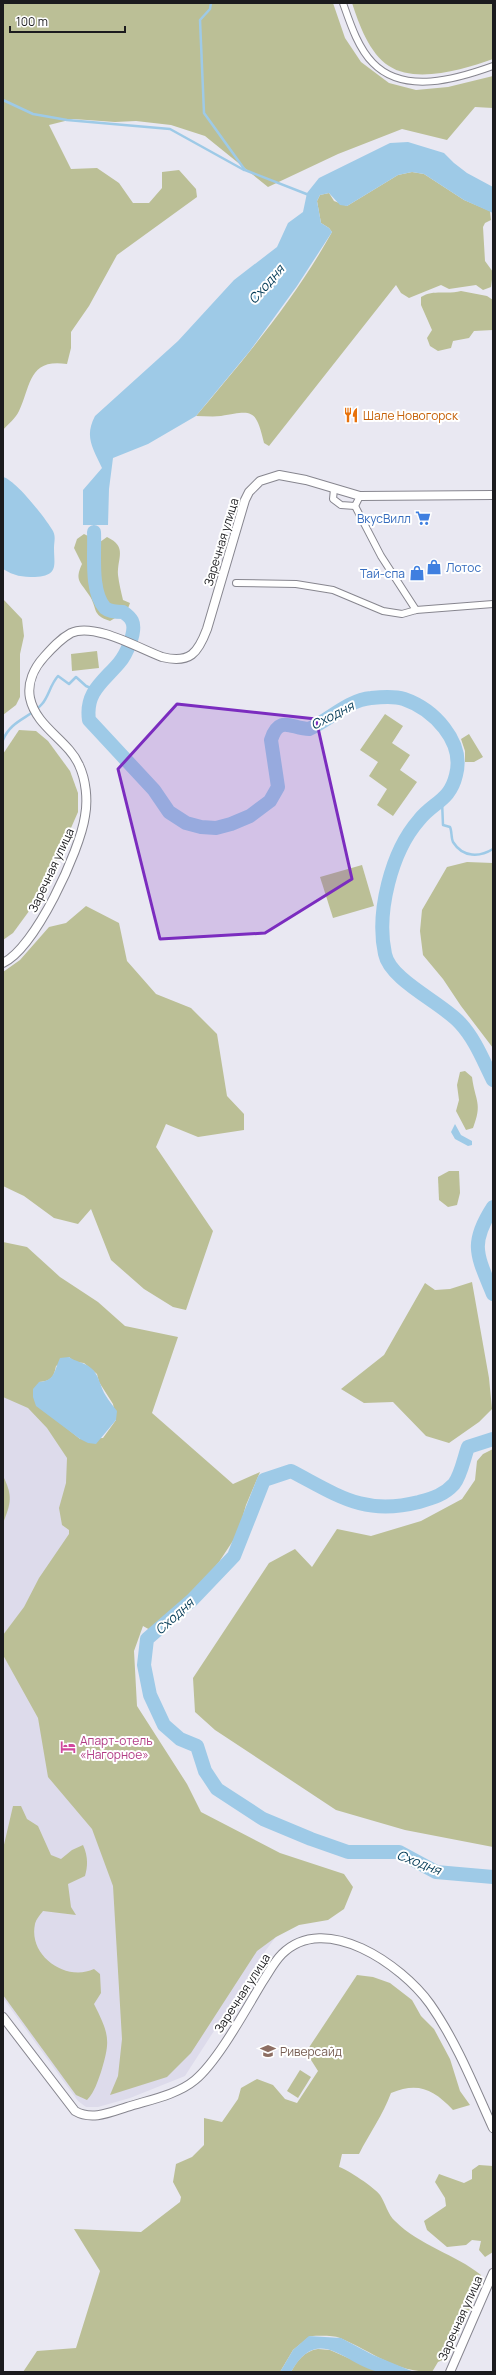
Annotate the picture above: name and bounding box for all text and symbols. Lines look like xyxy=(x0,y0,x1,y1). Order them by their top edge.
scale bar xyxy=(10,8,125,34)
text: 100 m xyxy=(16,13,48,30)
water label: Сходня xyxy=(244,259,289,307)
restaurant icon: Шале Новогорск xyxy=(342,406,360,424)
place label: Шале Новогорск xyxy=(363,407,459,424)
street label: Заречная улица xyxy=(200,496,242,588)
supermarket icon: ВкусВилл xyxy=(414,509,432,527)
place label: ВкусВилл xyxy=(357,510,411,527)
shop icon: Лотос xyxy=(425,558,443,576)
place label: Лотос xyxy=(446,559,481,576)
shop icon: Тай-спа xyxy=(408,564,426,582)
place label: Тай-спа xyxy=(360,565,405,582)
water label: Сходня xyxy=(307,696,358,734)
street label: Заречная улица xyxy=(24,825,78,915)
water label: Сходня xyxy=(151,1593,199,1638)
place label: Апарт-отель «Нагорное» xyxy=(80,1732,153,1763)
hotel icon: Апарт-отель «Нагорное» xyxy=(59,1738,77,1756)
water label: Сходня xyxy=(394,1845,445,1879)
street label: Заречная улица xyxy=(210,1950,274,2036)
school or university icon: Риверсайд xyxy=(259,2042,277,2060)
place label: Риверсайд xyxy=(280,2043,342,2060)
street label: Заречная улица xyxy=(434,2273,486,2363)

